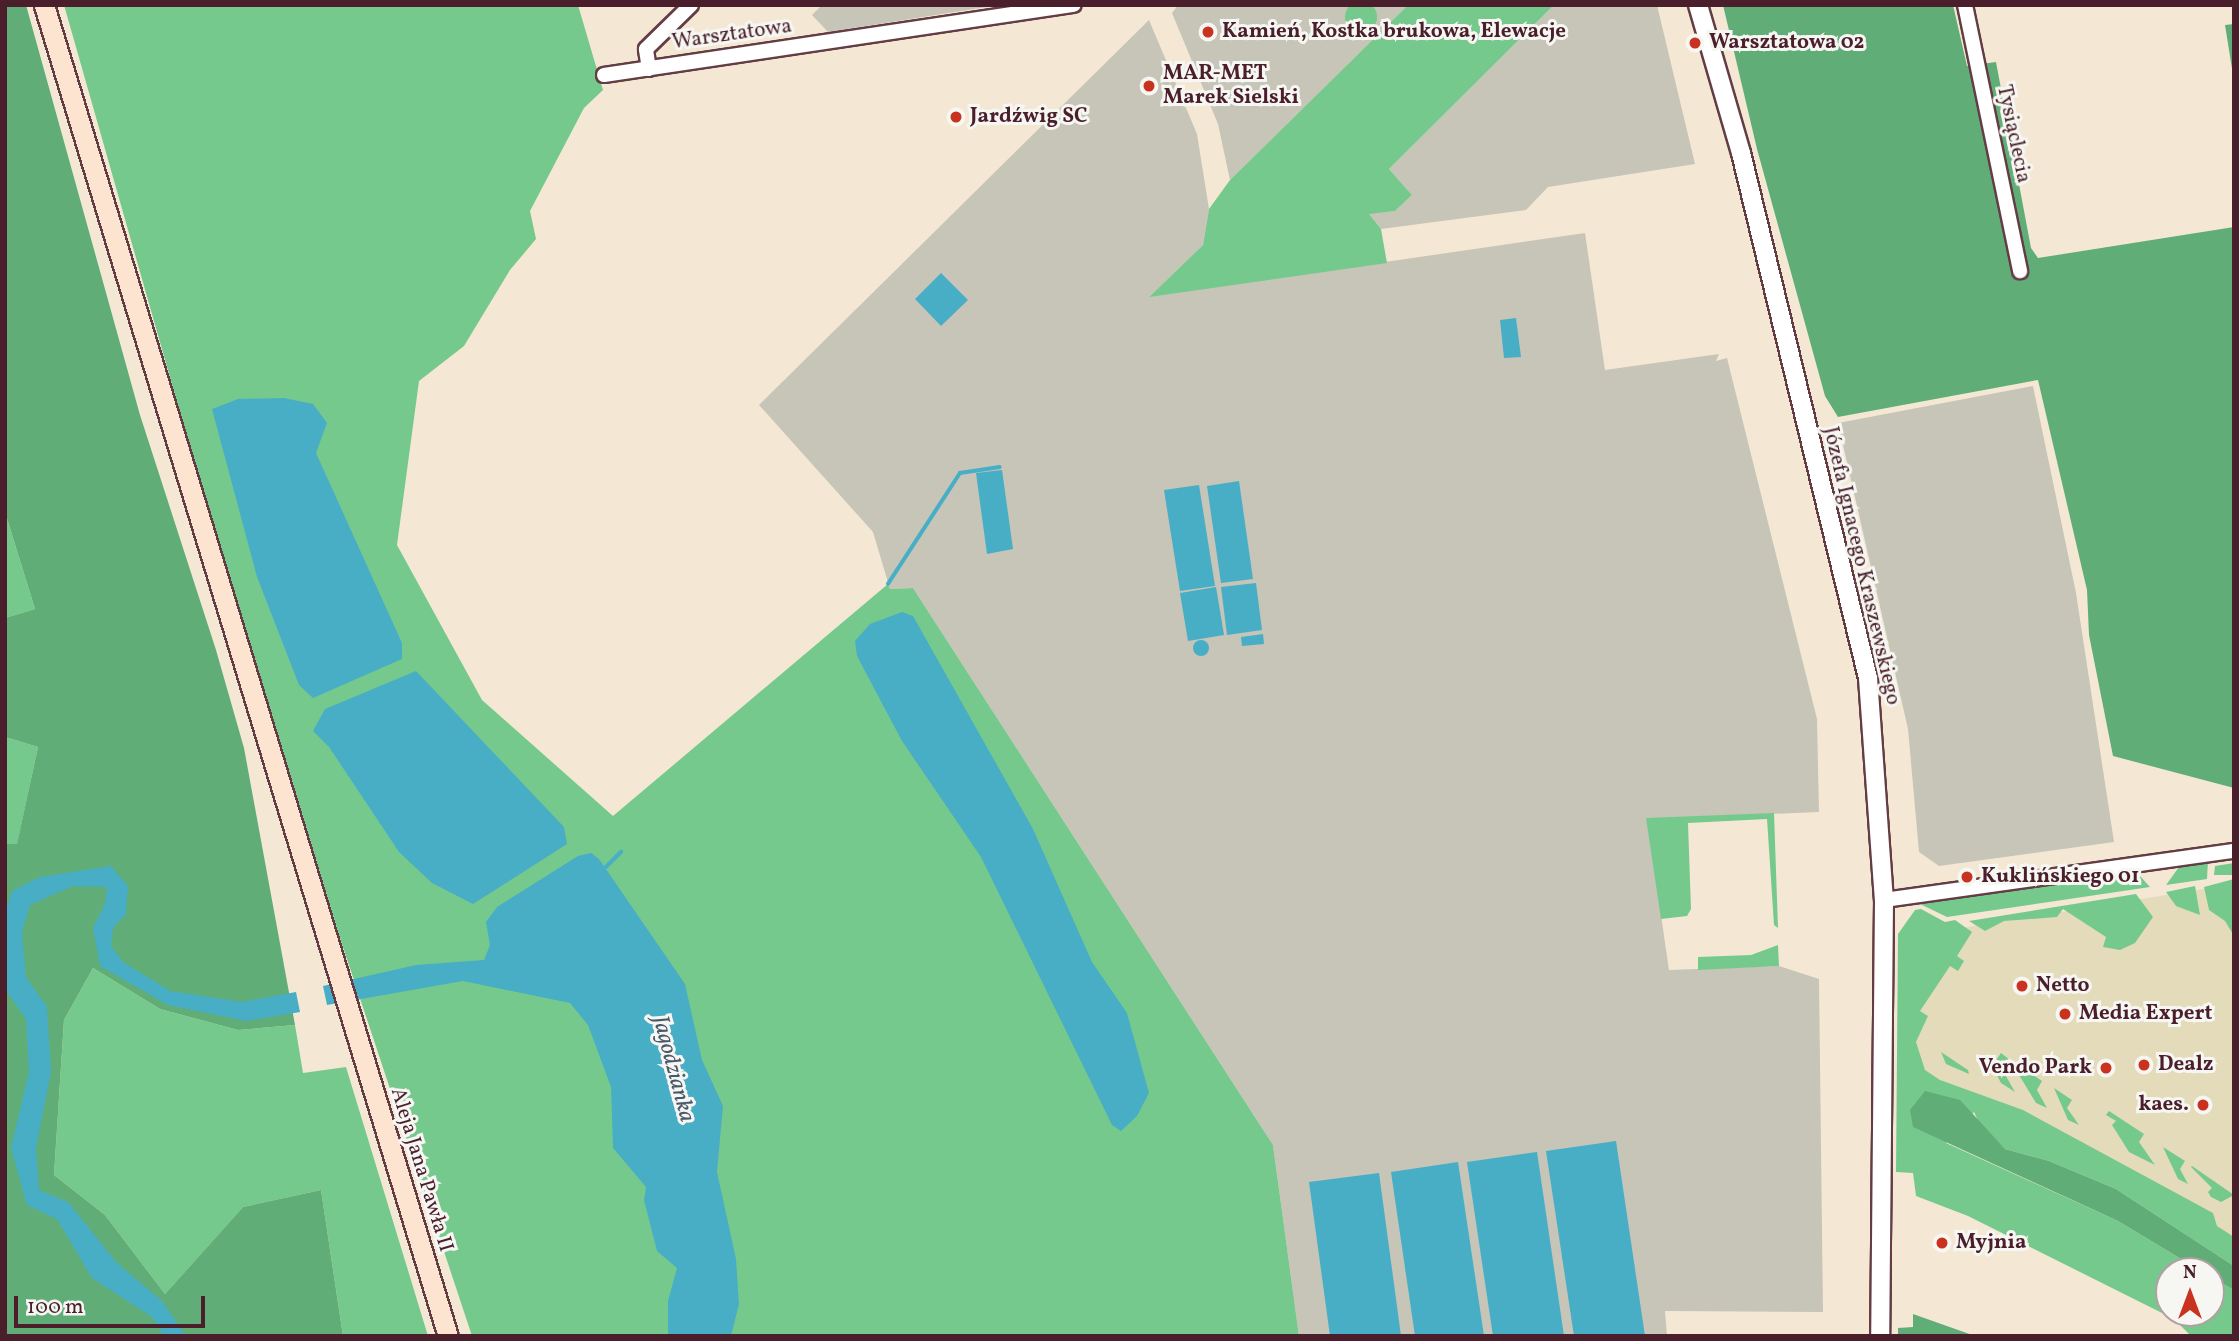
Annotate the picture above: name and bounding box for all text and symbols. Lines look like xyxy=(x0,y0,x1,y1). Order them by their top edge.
street label: Warsztatowa xyxy=(670,14,794,56)
place label: Kamień, Kostka brukowa, Elewacje xyxy=(1222,19,1566,45)
marker: Kamień, Kostka brukowa, Elewacje xyxy=(1200,24,1216,40)
place label: Warsztatowa 02 xyxy=(1709,30,1864,56)
marker: Warsztatowa 02 xyxy=(1687,35,1703,51)
place label: MAR-MET Marek Sielski xyxy=(1163,61,1299,111)
marker: MAR-MET Marek Sielski xyxy=(1141,78,1157,94)
street label: Tysiąclecia xyxy=(1990,83,2036,185)
place label: Jardźwig SC xyxy=(970,104,1087,130)
marker: Jardźwig SC xyxy=(948,109,964,125)
street label: Józefa Ignacego Kraszewskiego xyxy=(1817,425,1905,707)
place label: Kuklińskiego 01 xyxy=(1981,864,2139,890)
marker: Kuklińskiego 01 xyxy=(1959,869,1975,885)
place label: Netto xyxy=(2036,973,2090,999)
marker: Netto xyxy=(2014,978,2030,994)
place label: Media Expert xyxy=(2079,1001,2212,1027)
marker: Media Expert xyxy=(2057,1006,2073,1022)
water label: Jagodzianka xyxy=(646,1013,700,1125)
place label: Dealz xyxy=(2158,1052,2213,1078)
place label: Vendo Park xyxy=(1979,1055,2092,1081)
marker: Dealz xyxy=(2136,1057,2152,1073)
marker: Vendo Park xyxy=(2098,1060,2114,1076)
street label: Aleja Jana Pawła II xyxy=(384,1085,458,1255)
place label: kaes. xyxy=(2138,1092,2189,1118)
marker: kaes. xyxy=(2195,1097,2211,1113)
place label: Myjnia xyxy=(1956,1230,2026,1256)
marker: Myjnia xyxy=(1934,1235,1950,1251)
north arrow xyxy=(2155,1257,2225,1327)
text: N xyxy=(2183,1260,2197,1286)
scale bar xyxy=(18,1282,208,1326)
text: 100 m xyxy=(27,1293,84,1322)

